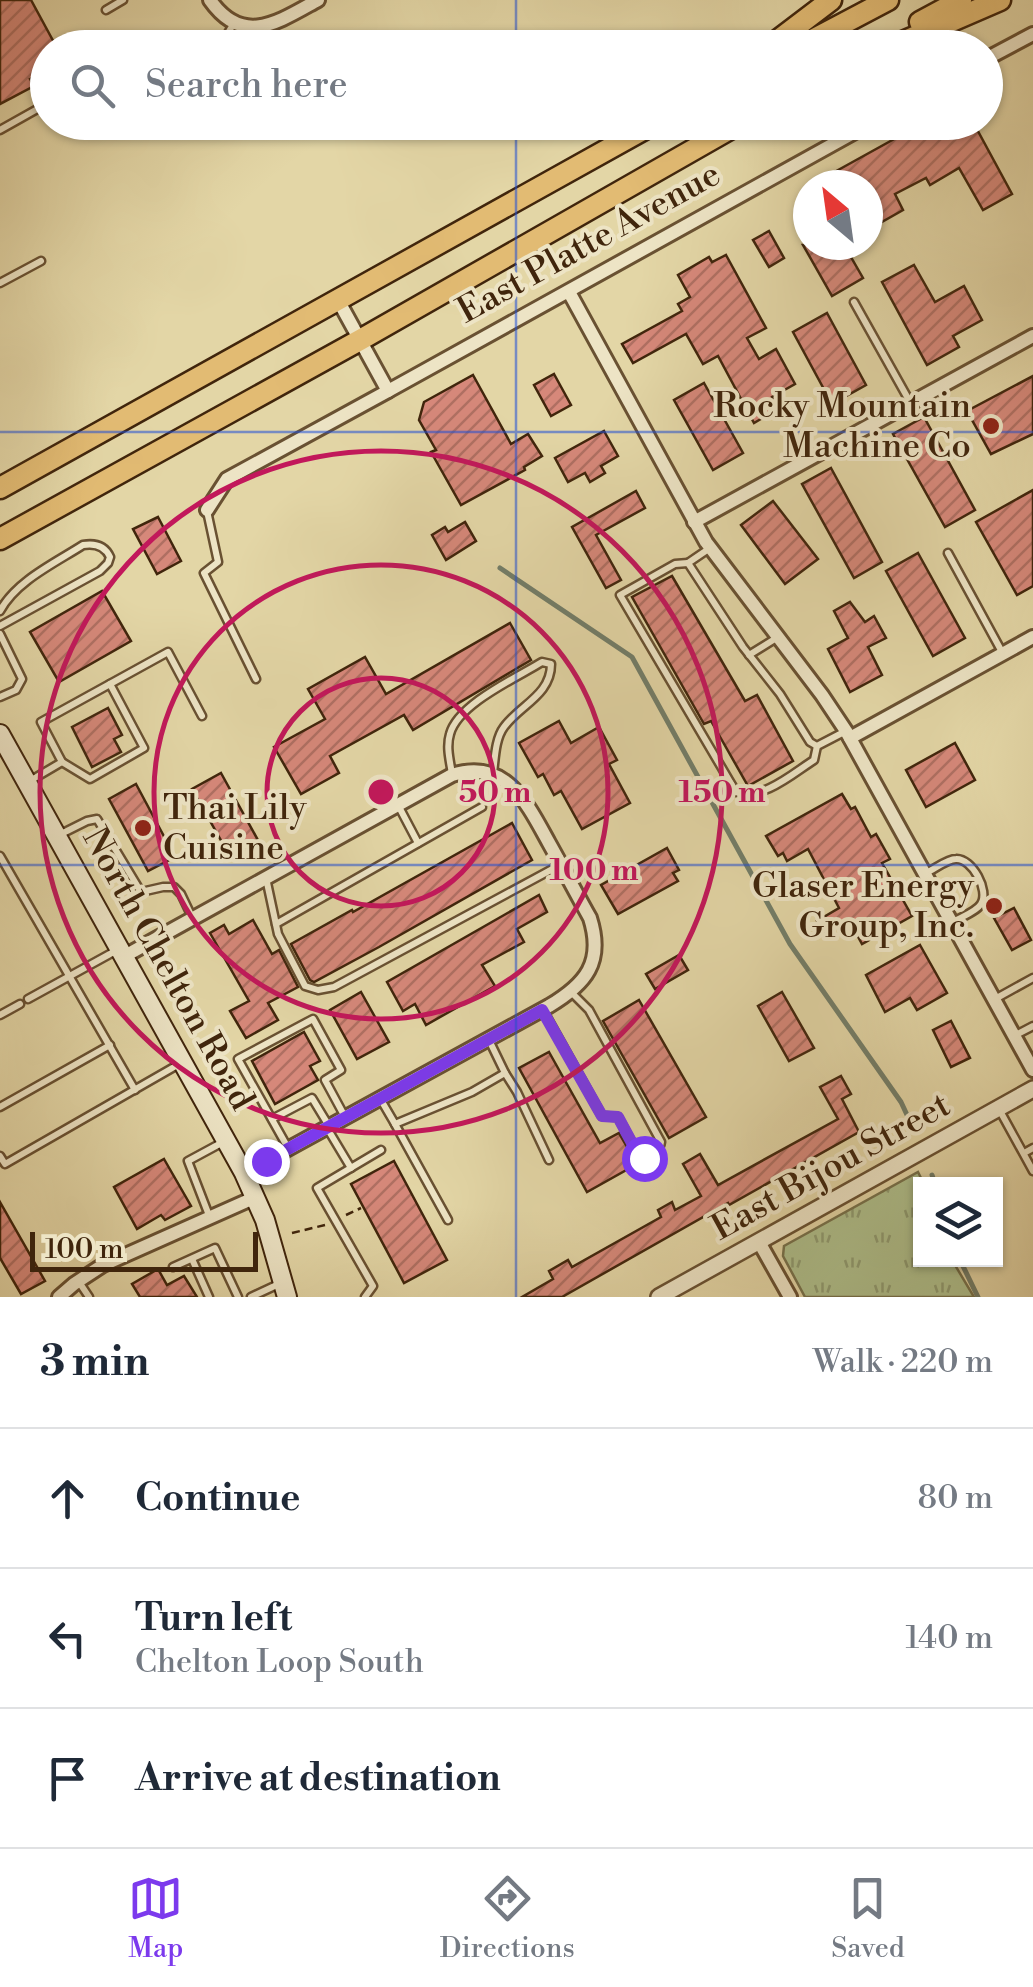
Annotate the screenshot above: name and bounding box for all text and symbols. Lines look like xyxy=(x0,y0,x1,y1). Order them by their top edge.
search box xyxy=(30,30,1003,140)
icon: search xyxy=(65,58,120,113)
text: Search here xyxy=(145,62,348,109)
street label: East Platte Avenue xyxy=(450,153,728,333)
north arrow xyxy=(793,170,883,260)
place label: Rocky Mountain Machine Co xyxy=(713,385,971,468)
marker: Rocky Mountain Machine Co xyxy=(980,415,1002,437)
centre of rings xyxy=(363,774,399,810)
text: 50 m xyxy=(459,774,531,812)
text: 150 m xyxy=(679,774,765,812)
place label: Thai Lily Cuisine xyxy=(163,787,308,870)
marker: Thai Lily Cuisine xyxy=(132,817,154,839)
street label: North Chelton Road xyxy=(73,820,263,1118)
text: 100 m xyxy=(549,852,639,890)
place label: Glaser Energy Group, Inc. xyxy=(752,865,975,948)
marker: Glaser Energy Group, Inc. xyxy=(983,895,1005,917)
street label: East Bijou Street xyxy=(704,1084,958,1250)
route start xyxy=(622,1136,668,1182)
route end xyxy=(244,1139,290,1185)
map controls xyxy=(913,1177,1003,1267)
button: layers xyxy=(913,1177,1003,1267)
scale bar xyxy=(30,1227,258,1272)
text: 100 m xyxy=(45,1232,124,1267)
text: 3 min xyxy=(40,1336,149,1389)
text: Walk · 220 m xyxy=(813,1342,993,1382)
icon: ahead xyxy=(40,1471,95,1526)
text: Continue xyxy=(135,1475,300,1522)
text: 80 m xyxy=(918,1478,993,1518)
text: Turn left xyxy=(135,1595,292,1642)
icon: left xyxy=(40,1611,95,1666)
text: 140 m xyxy=(906,1618,993,1658)
text: Chelton Loop South xyxy=(135,1642,424,1682)
icon: arrive xyxy=(40,1751,95,1806)
text: Arrive at destination xyxy=(135,1755,501,1802)
tab: Map xyxy=(128,1871,183,1966)
tab: Directions xyxy=(440,1871,575,1966)
tab: Saved xyxy=(831,1871,905,1966)

